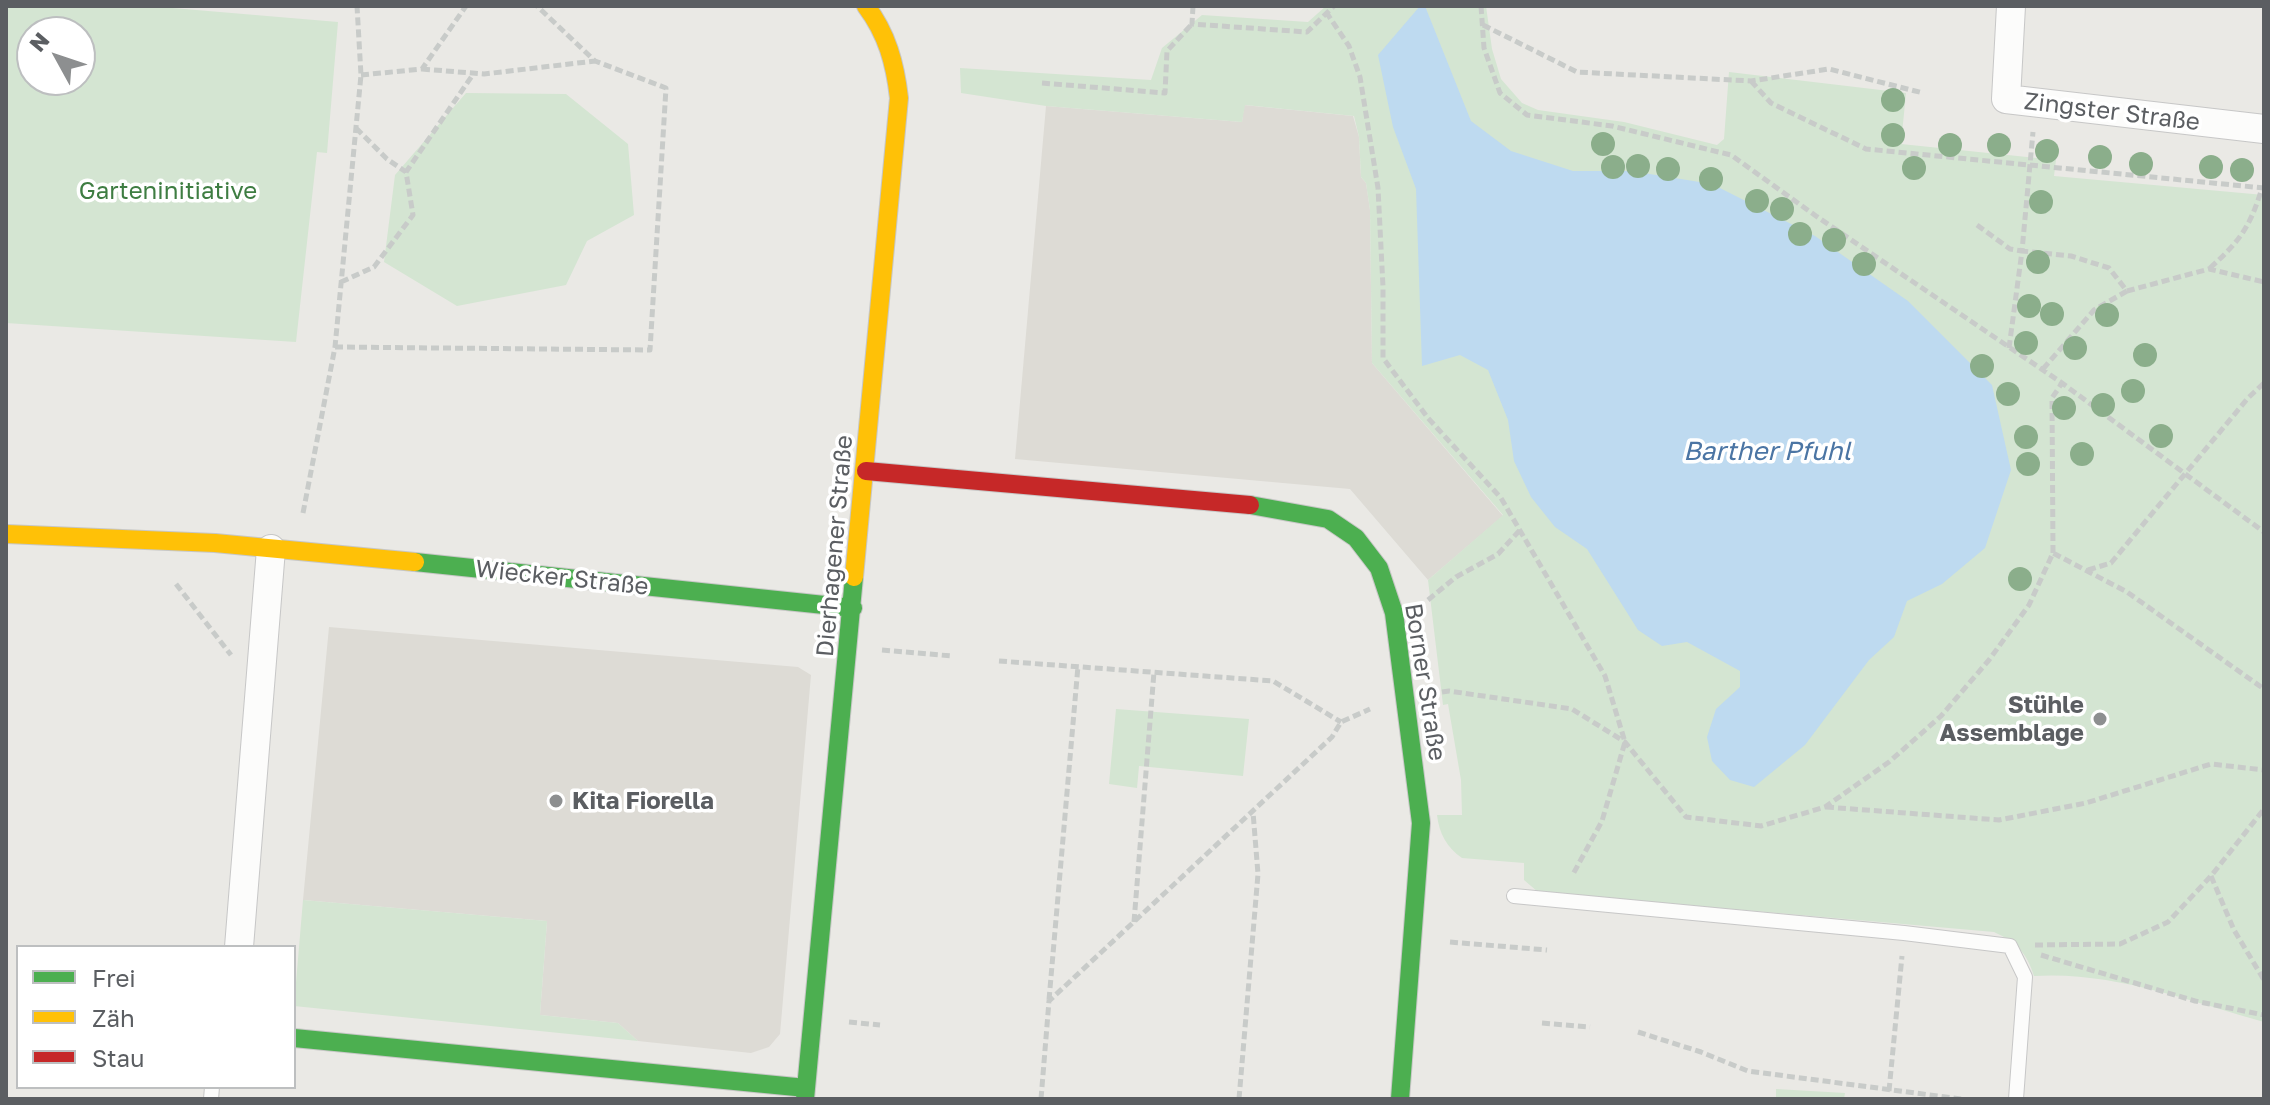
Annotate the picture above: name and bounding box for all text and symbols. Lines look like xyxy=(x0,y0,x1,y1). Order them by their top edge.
north arrow xyxy=(16,16,96,96)
text: N xyxy=(23,26,54,57)
street label: Zingster Straße xyxy=(2022,87,2202,137)
park label: Garteninitiative xyxy=(79,177,257,205)
street label: Dierhagener Straße xyxy=(811,434,859,658)
water label: Barther Pfuhl xyxy=(1683,436,1851,468)
street label: Wiecker Straße xyxy=(474,555,650,601)
street label: Borner Straße xyxy=(1398,601,1452,763)
place label: Stühle Assemblage xyxy=(1939,691,2084,747)
marker: Stühle Assemblage xyxy=(2091,710,2109,728)
place label: Kita Fiorella xyxy=(572,787,714,815)
marker: Kita Fiorella xyxy=(547,792,565,810)
legend xyxy=(16,945,296,1089)
text: Frei xyxy=(92,963,136,992)
text: Zäh xyxy=(92,1003,135,1032)
text: Stau xyxy=(92,1043,145,1072)

